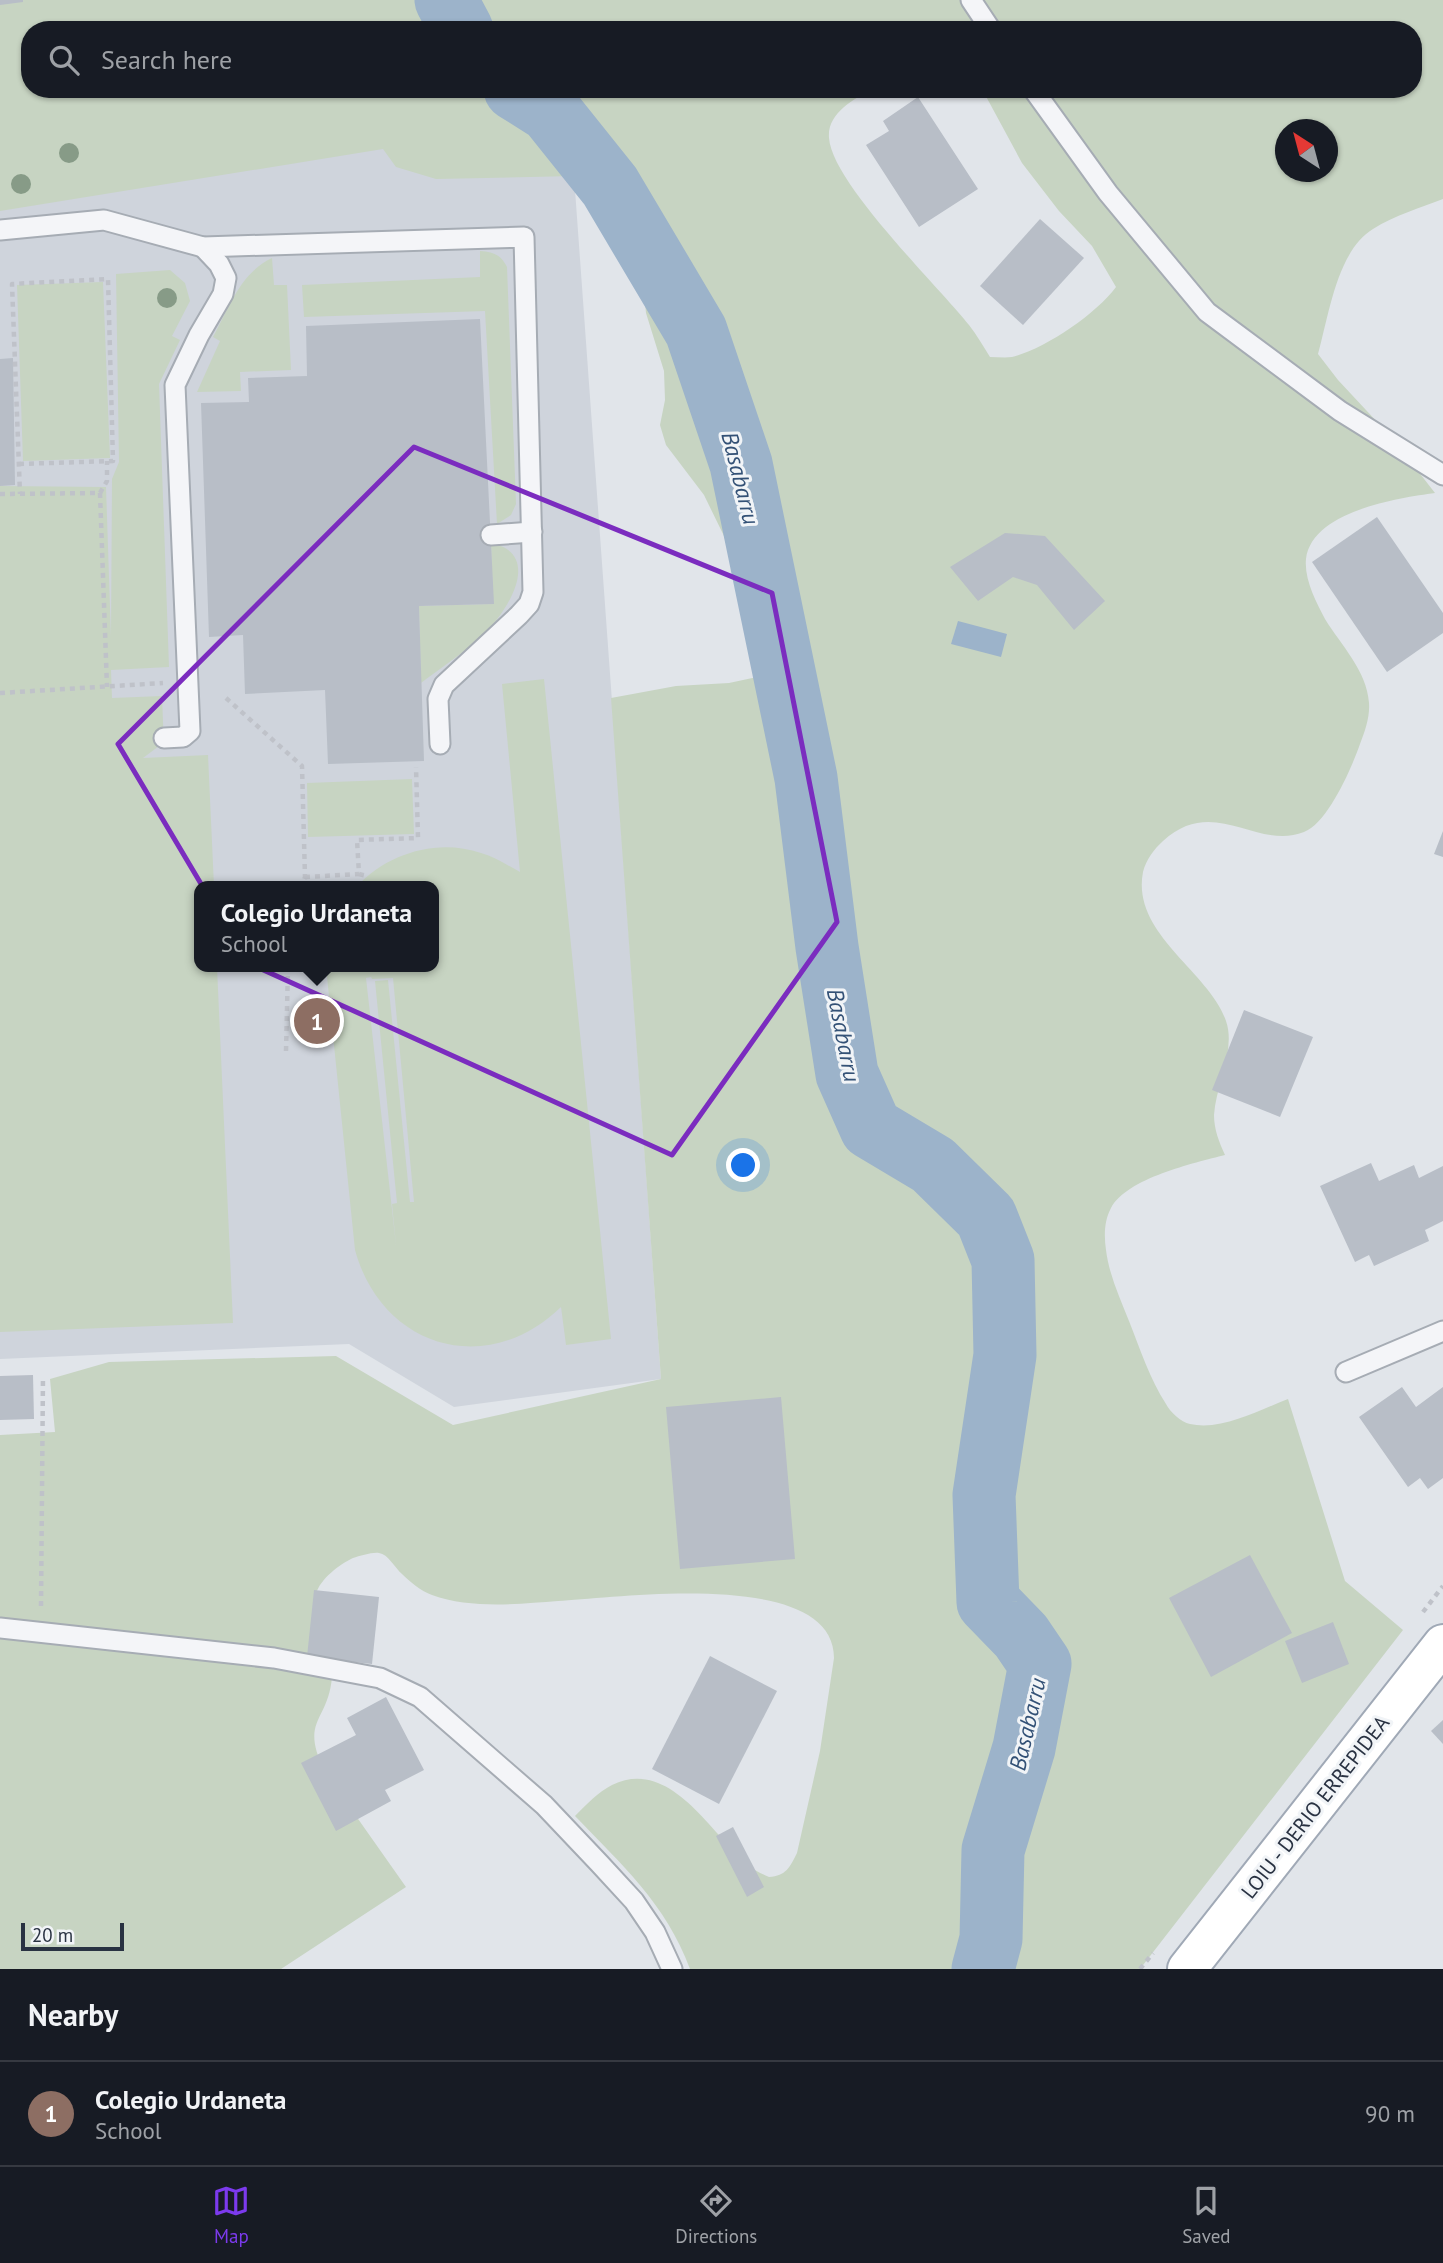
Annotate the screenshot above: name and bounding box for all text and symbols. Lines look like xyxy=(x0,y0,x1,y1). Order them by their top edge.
search box xyxy=(21,21,1422,98)
icon: search xyxy=(45,41,83,79)
text: Search here xyxy=(101,43,232,76)
north arrow xyxy=(1275,119,1338,182)
water label: Basabarru xyxy=(716,429,767,528)
popup xyxy=(194,881,439,972)
text: Colegio Urdaneta xyxy=(221,896,412,929)
text: School xyxy=(221,929,287,958)
water label: Basabarru xyxy=(821,986,867,1084)
pin: 1 xyxy=(294,995,340,1047)
your location xyxy=(726,1148,760,1182)
water label: Basabarru xyxy=(1002,1675,1052,1773)
street label: LOIU - DERIO ERREPIDEA xyxy=(1235,1709,1395,1904)
scale bar xyxy=(21,1920,124,1952)
text: 20 m xyxy=(32,1923,73,1947)
text: Nearby xyxy=(28,1995,118,2034)
text: Colegio Urdaneta xyxy=(95,2083,286,2116)
text: 1 xyxy=(44,2099,58,2128)
text: 90 m xyxy=(1365,2099,1415,2128)
text: School xyxy=(95,2116,162,2145)
tab: Map xyxy=(212,2182,250,2248)
tab: Directions xyxy=(675,2182,757,2248)
tab: Saved xyxy=(1182,2182,1231,2248)

